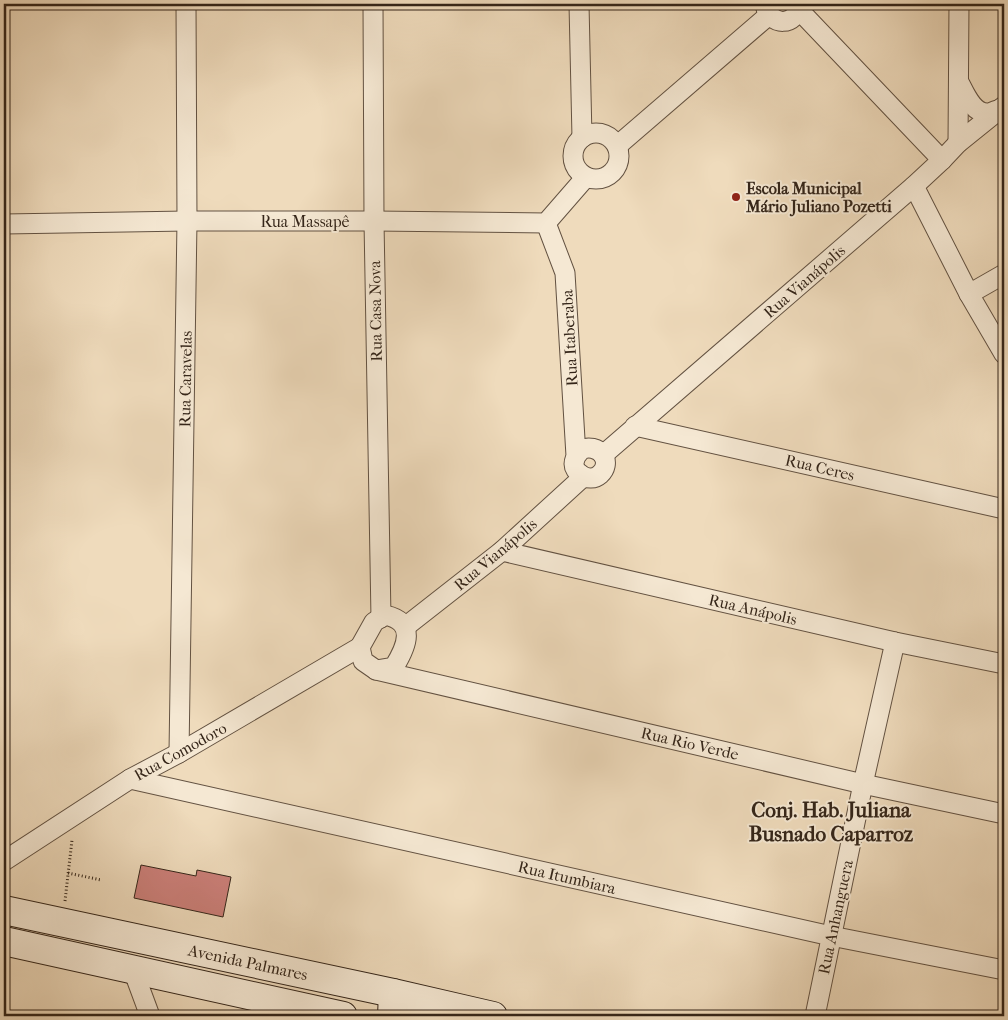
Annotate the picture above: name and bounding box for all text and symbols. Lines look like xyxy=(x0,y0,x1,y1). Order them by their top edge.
place label: Escola Municipal Mário Juliano Pozetti xyxy=(745,179,892,217)
marker: Escola Municipal Mário Juliano Pozetti xyxy=(730,191,742,203)
street label: Rua Massapê xyxy=(260,212,350,231)
street label: Rua Vianápolis xyxy=(760,241,849,322)
street label: Rua Casa Nova xyxy=(365,260,386,362)
street label: Rua Itaberaba xyxy=(557,289,582,387)
street label: Rua Caravelas xyxy=(175,330,196,427)
street label: Rua Ceres xyxy=(783,450,856,485)
street label: Rua Vianápolis xyxy=(450,514,541,594)
street label: Rua Anápolis xyxy=(707,590,799,629)
street label: Rua Comodoro xyxy=(131,718,230,785)
street label: Rua Rio Verde xyxy=(639,723,741,764)
district label: Conj. Hab. Juliana Busnado Caparroz xyxy=(749,798,914,846)
street label: Rua Itumbiara xyxy=(516,857,618,898)
street label: Rua Anhanguera xyxy=(814,858,857,976)
street label: Avenida Palmares xyxy=(185,940,309,984)

